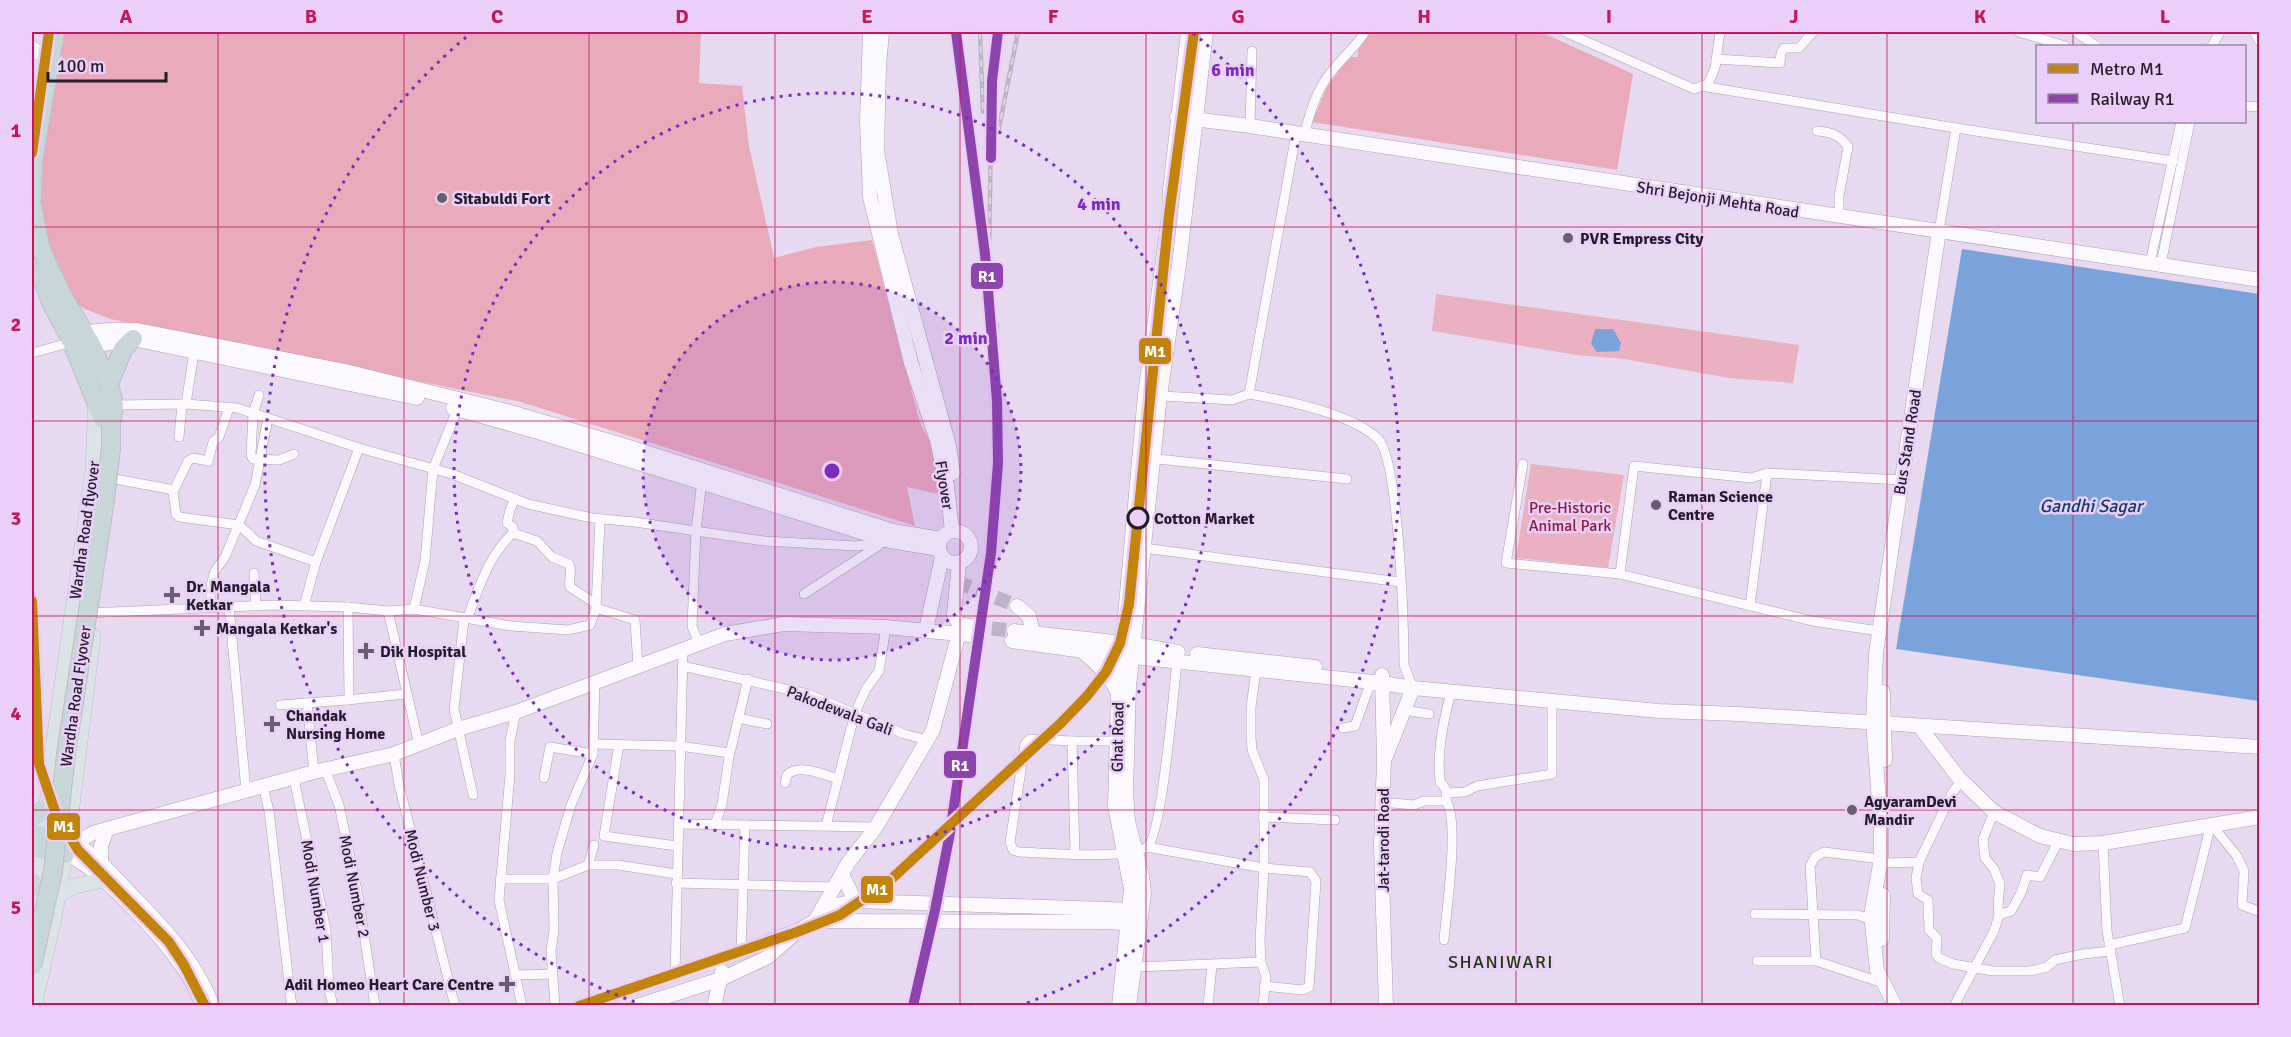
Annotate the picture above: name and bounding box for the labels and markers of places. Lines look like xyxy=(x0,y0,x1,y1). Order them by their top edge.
place label: Sitabuldi Fort xyxy=(454,189,550,209)
marker: Sitabuldi Fort xyxy=(435,191,449,205)
place label: PVR Empress City xyxy=(1580,229,1704,249)
marker: PVR Empress City xyxy=(1561,231,1575,245)
centre of rings xyxy=(822,461,842,481)
place label: Raman Science Centre xyxy=(1668,487,1773,525)
marker: Raman Science Centre xyxy=(1649,498,1663,512)
marker: Cotton Market xyxy=(1127,507,1149,529)
place label: Cotton Market xyxy=(1154,509,1254,529)
place label: Dr. Mangala Ketkar xyxy=(186,577,270,615)
marker: Dr. Mangala Ketkar xyxy=(163,586,181,604)
marker: Mangala Ketkar's xyxy=(193,619,211,637)
place label: Mangala Ketkar's xyxy=(216,619,337,639)
marker: Dik Hospital xyxy=(357,642,375,660)
place label: Dik Hospital xyxy=(380,642,466,662)
place label: Chandak Nursing Home xyxy=(286,706,385,744)
marker: Chandak Nursing Home xyxy=(263,715,281,733)
place label: AgyaramDevi Mandir xyxy=(1864,792,1957,830)
marker: AgyaramDevi Mandir xyxy=(1845,803,1859,817)
place label: Adil Homeo Heart Care Centre xyxy=(284,975,494,995)
marker: Adil Homeo Heart Care Centre xyxy=(498,975,516,993)

